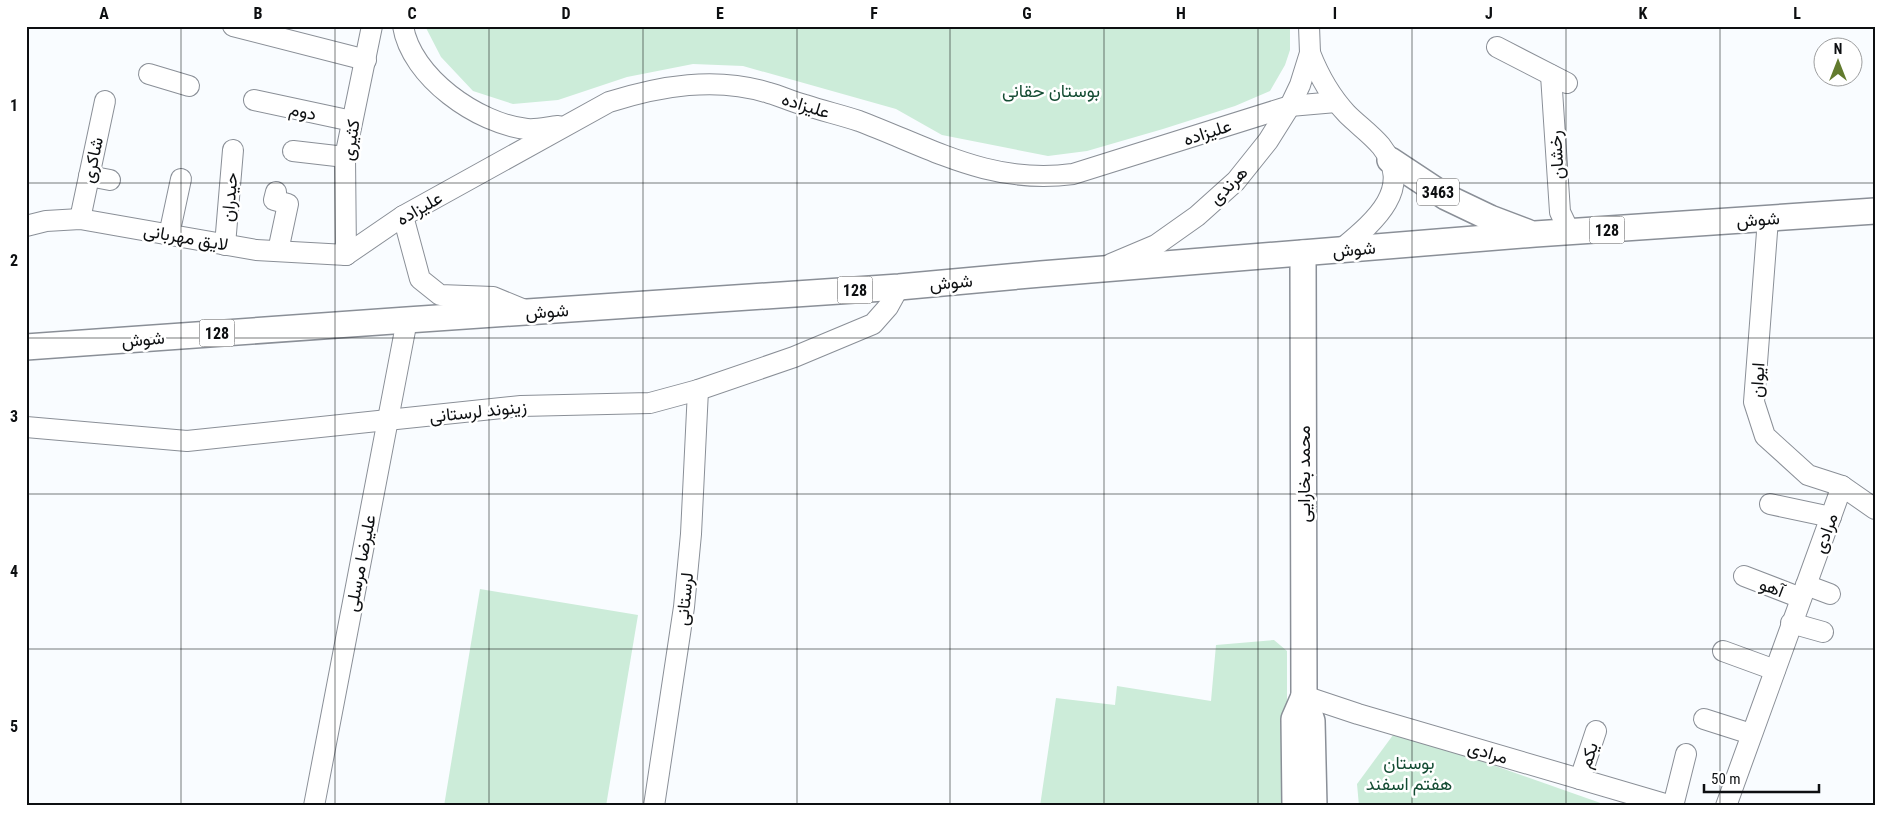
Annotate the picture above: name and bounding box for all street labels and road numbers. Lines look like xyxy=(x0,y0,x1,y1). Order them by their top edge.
street label: علیزاده xyxy=(779,88,833,123)
street label: دوم xyxy=(287,98,319,126)
street label: علیزاده xyxy=(1180,114,1234,151)
street label: کثیری xyxy=(336,118,365,162)
street label: رخشان xyxy=(1544,130,1569,180)
street label: شاکری xyxy=(77,135,108,185)
street label: هرندی xyxy=(1204,161,1252,209)
street label: حیدران xyxy=(216,171,243,223)
road number: 3463 xyxy=(1417,178,1459,206)
street label: علیزاده xyxy=(392,187,446,230)
street label: شوش xyxy=(1736,207,1780,232)
road number: 128 xyxy=(1590,216,1624,244)
street label: لایق مهربانی xyxy=(142,219,230,256)
street label: شوش xyxy=(1331,237,1377,262)
street label: شوش xyxy=(928,270,974,295)
road number: 128 xyxy=(838,276,872,304)
street label: شوش xyxy=(525,299,569,324)
road number: 128 xyxy=(200,319,234,346)
street label: شوش xyxy=(120,327,166,352)
street label: ایوان xyxy=(1746,362,1769,398)
street label: زینوند لرستانی xyxy=(428,395,528,428)
street label: محمد بخارایی xyxy=(1293,425,1315,523)
street label: مرادی xyxy=(1808,510,1843,556)
street label: علیرضا مرسلی xyxy=(340,513,381,614)
street label: لرستانی xyxy=(671,571,698,627)
street label: آهو xyxy=(1756,573,1789,603)
street label: مرادی xyxy=(1465,736,1511,769)
street label: یکم xyxy=(1574,739,1604,771)

